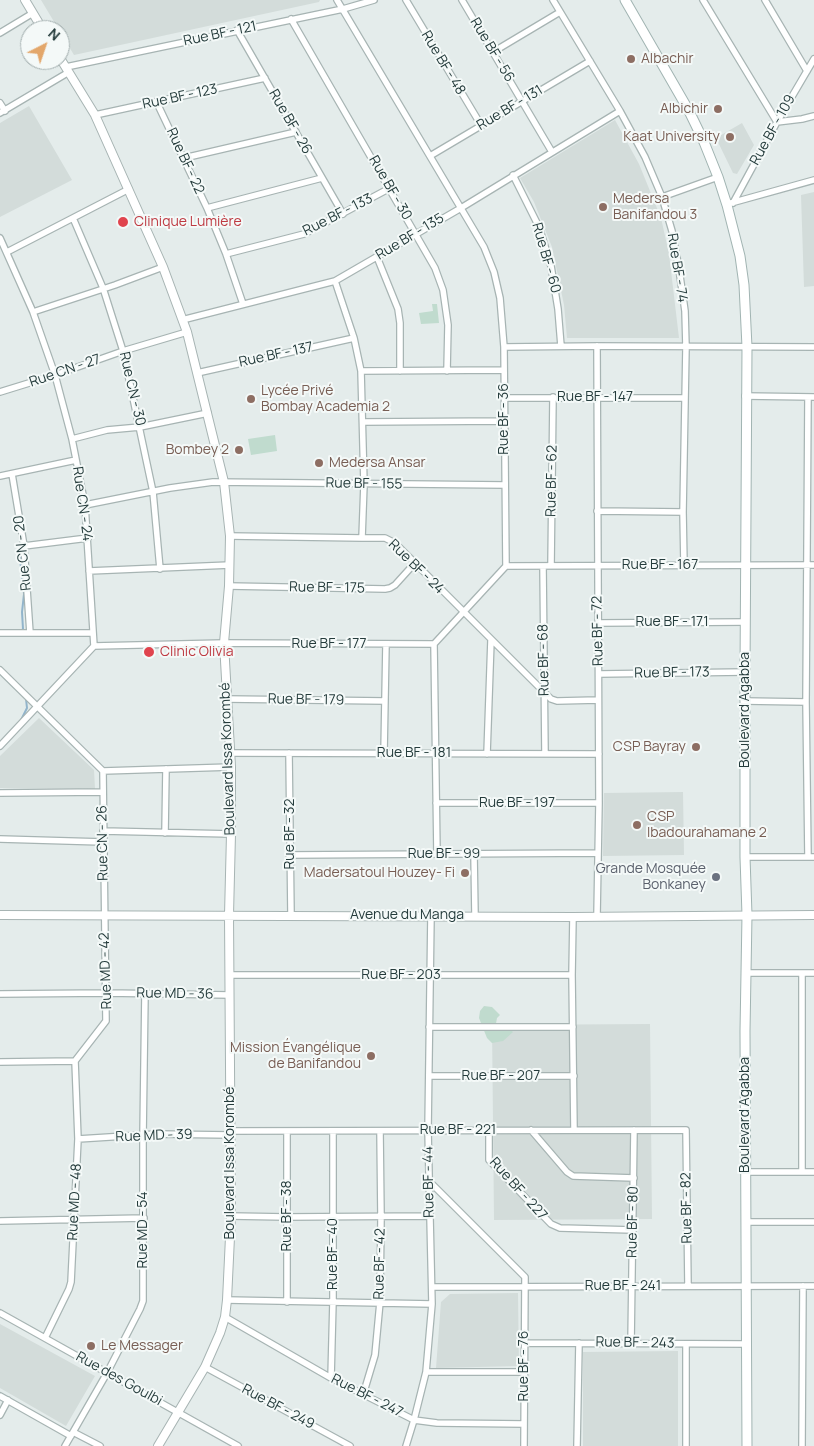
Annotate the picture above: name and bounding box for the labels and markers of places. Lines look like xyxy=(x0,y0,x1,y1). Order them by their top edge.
place label: Albachir xyxy=(641,51,694,67)
marker: Albachir xyxy=(625,53,637,65)
place label: Albichir xyxy=(660,101,708,117)
marker: Albichir xyxy=(712,103,724,115)
place label: Kaat University xyxy=(623,129,720,145)
marker: Kaat University xyxy=(724,131,736,143)
place label: Medersa Banifandou 3 xyxy=(613,191,697,223)
marker: Medersa Banifandou 3 xyxy=(597,201,609,213)
place label: Clinique Lumière xyxy=(134,214,242,230)
marker: Clinique Lumière xyxy=(116,215,130,229)
place label: Lycée Privé Bombay Academia 2 xyxy=(261,383,390,416)
marker: Lycée Privé Bombay Academia 2 xyxy=(245,393,257,405)
place label: Bombey 2 xyxy=(166,442,229,458)
marker: Bombey 2 xyxy=(233,444,245,456)
place label: Medersa Ansar xyxy=(329,455,425,471)
marker: Medersa Ansar xyxy=(313,457,325,469)
place label: Clinic Olivia xyxy=(160,644,234,660)
marker: Clinic Olivia xyxy=(142,645,156,659)
place label: CSP Bayray xyxy=(613,739,686,755)
marker: CSP Bayray xyxy=(690,741,702,753)
place label: CSP Ibadourahamane 2 xyxy=(647,809,767,842)
marker: CSP Ibadourahamane 2 xyxy=(631,819,643,831)
place label: Grande Mosquée Bonkaney xyxy=(596,861,706,894)
place label: Madersatoul Houzey- Fi xyxy=(304,865,455,881)
marker: Madersatoul Houzey- Fi xyxy=(459,867,471,879)
marker: Grande Mosquée Bonkaney xyxy=(710,871,722,883)
place label: Mission Évangélique de Banifandou xyxy=(230,1040,361,1072)
marker: Mission Évangélique de Banifandou xyxy=(365,1050,377,1062)
place label: Le Messager xyxy=(101,1338,183,1354)
marker: Le Messager xyxy=(85,1340,97,1352)

